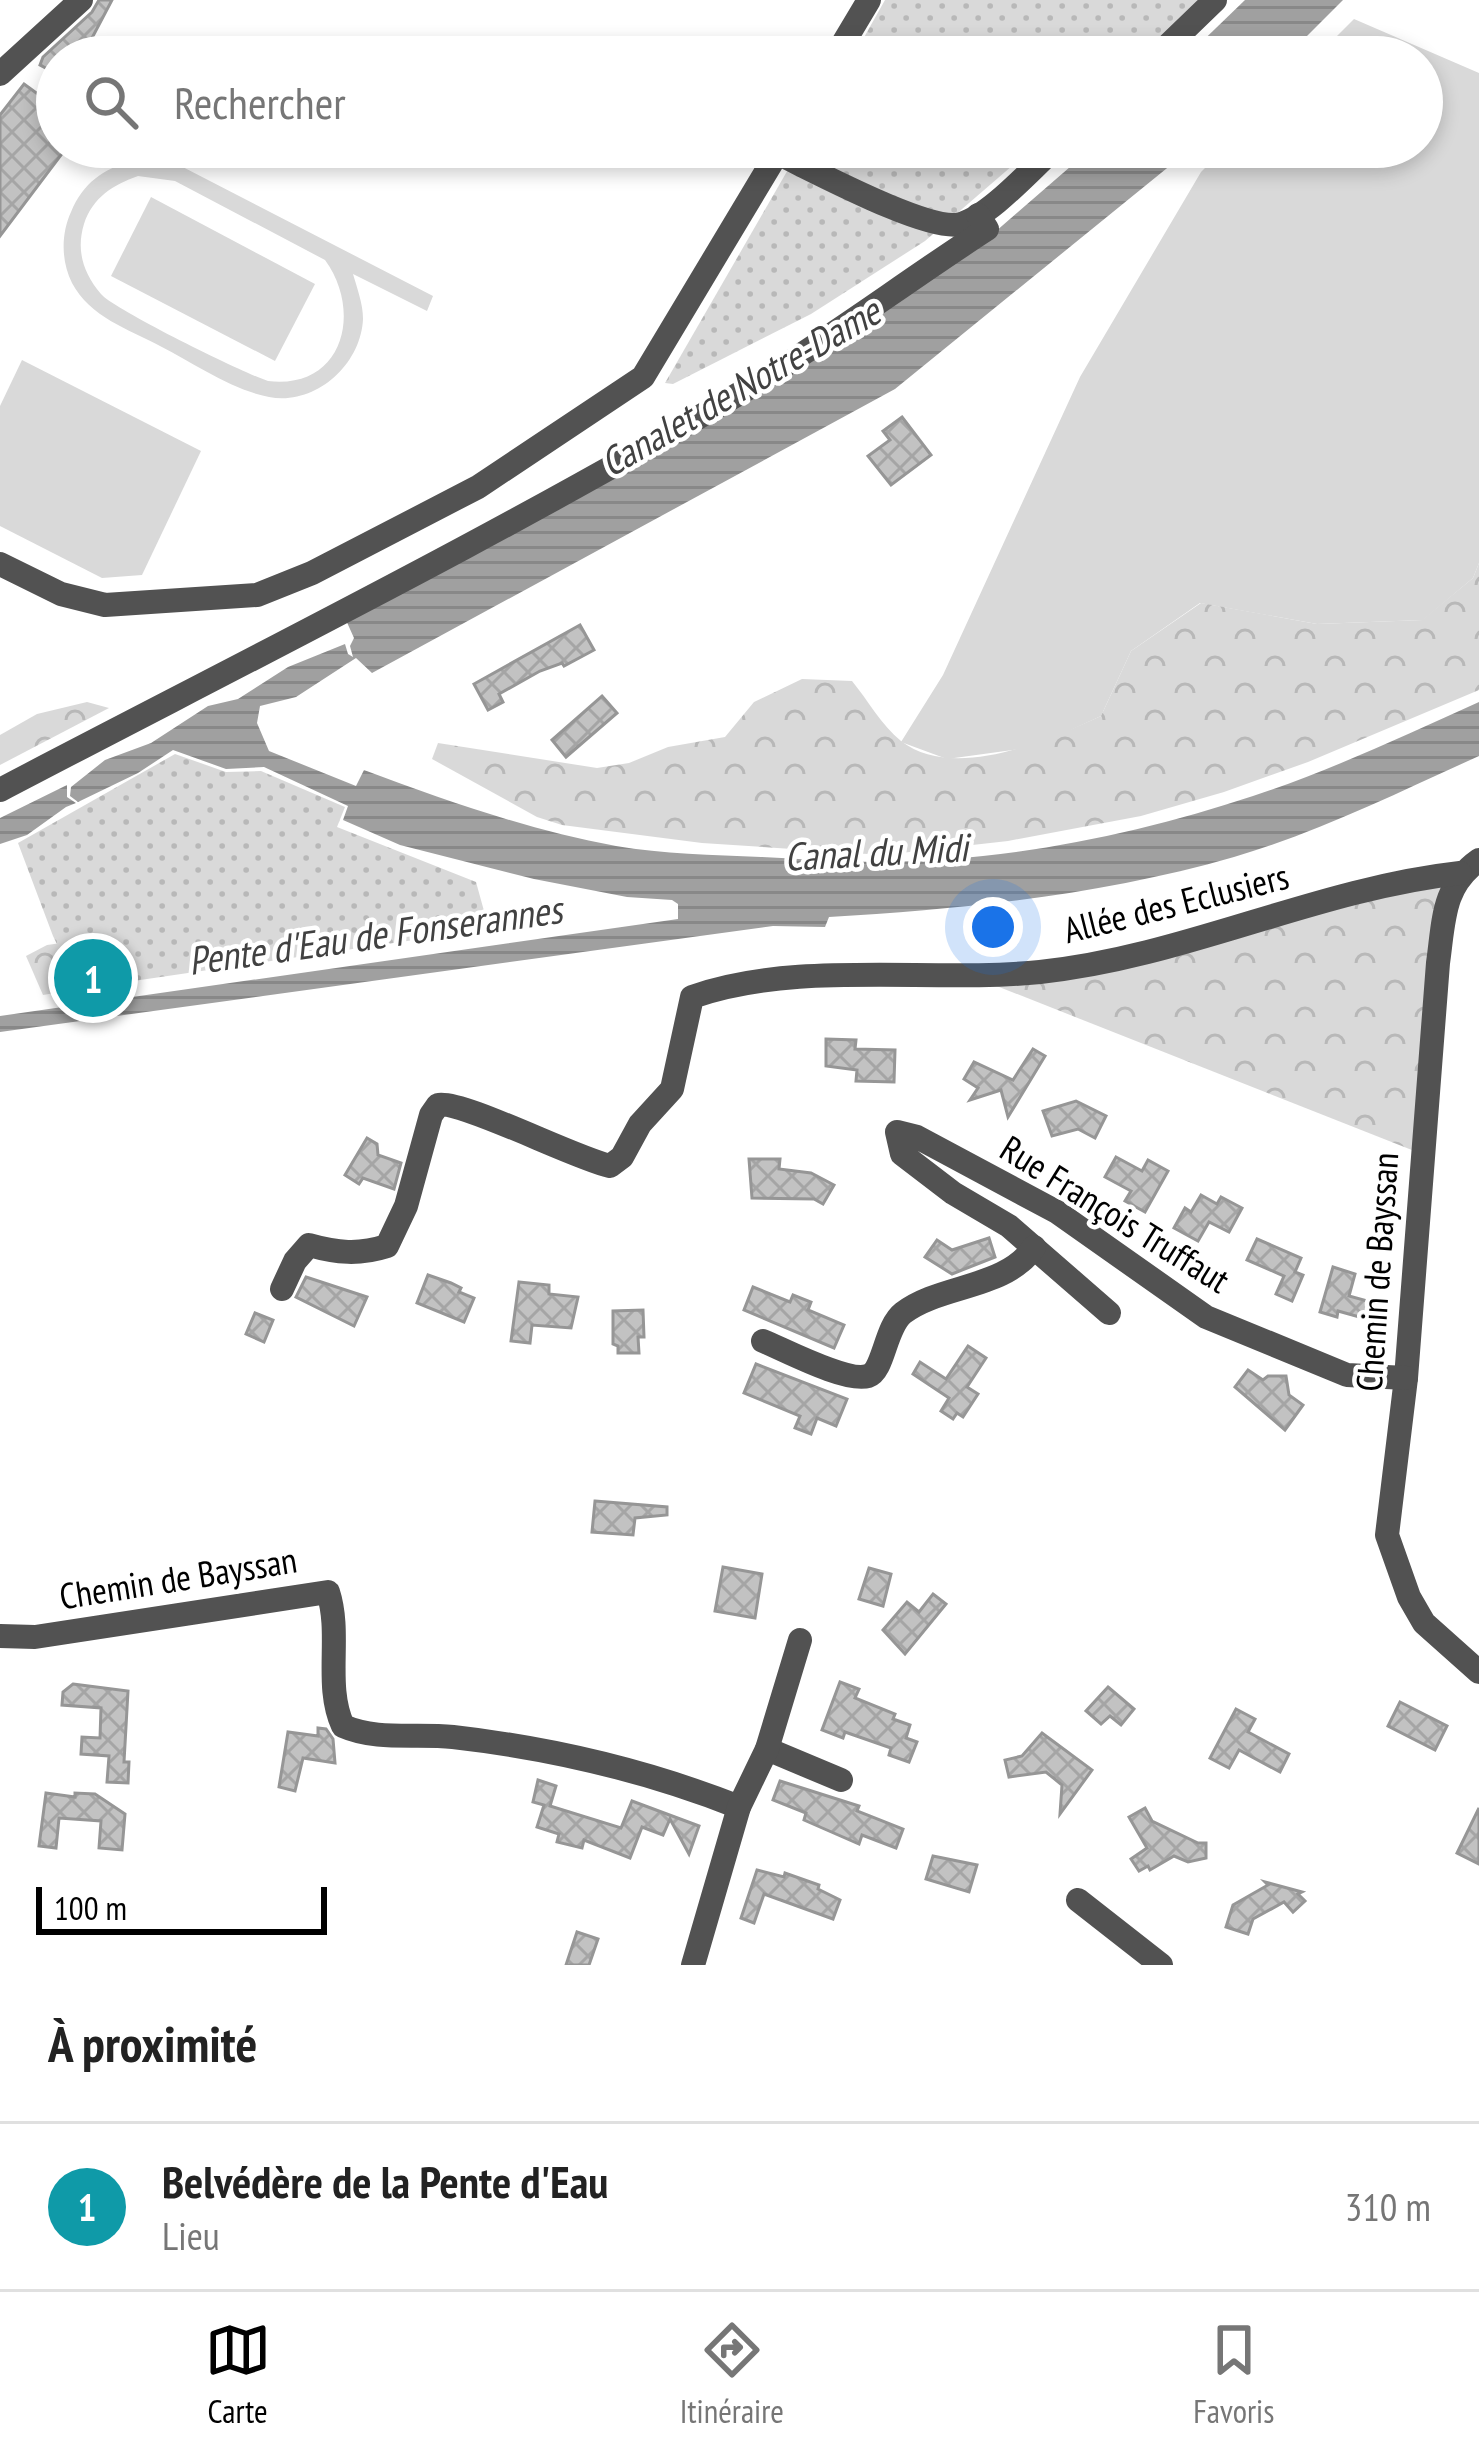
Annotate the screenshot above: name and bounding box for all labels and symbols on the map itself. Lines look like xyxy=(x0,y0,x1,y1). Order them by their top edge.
water label: Canalet de Notre-Dame xyxy=(590,284,892,488)
water label: Canal du Midi xyxy=(783,821,974,882)
street label: Allée des Eclusiers xyxy=(1058,852,1293,953)
water label: Pente d'Eau de Fonserannes xyxy=(185,883,569,986)
your location xyxy=(963,897,1023,957)
pin: 1 xyxy=(54,933,132,1023)
street label: Rue François Truffaut xyxy=(992,1124,1239,1303)
street label: Chemin de Bayssan xyxy=(1345,1151,1408,1393)
street label: Chemin de Bayssan xyxy=(56,1536,300,1619)
scale bar xyxy=(36,1881,327,1934)

